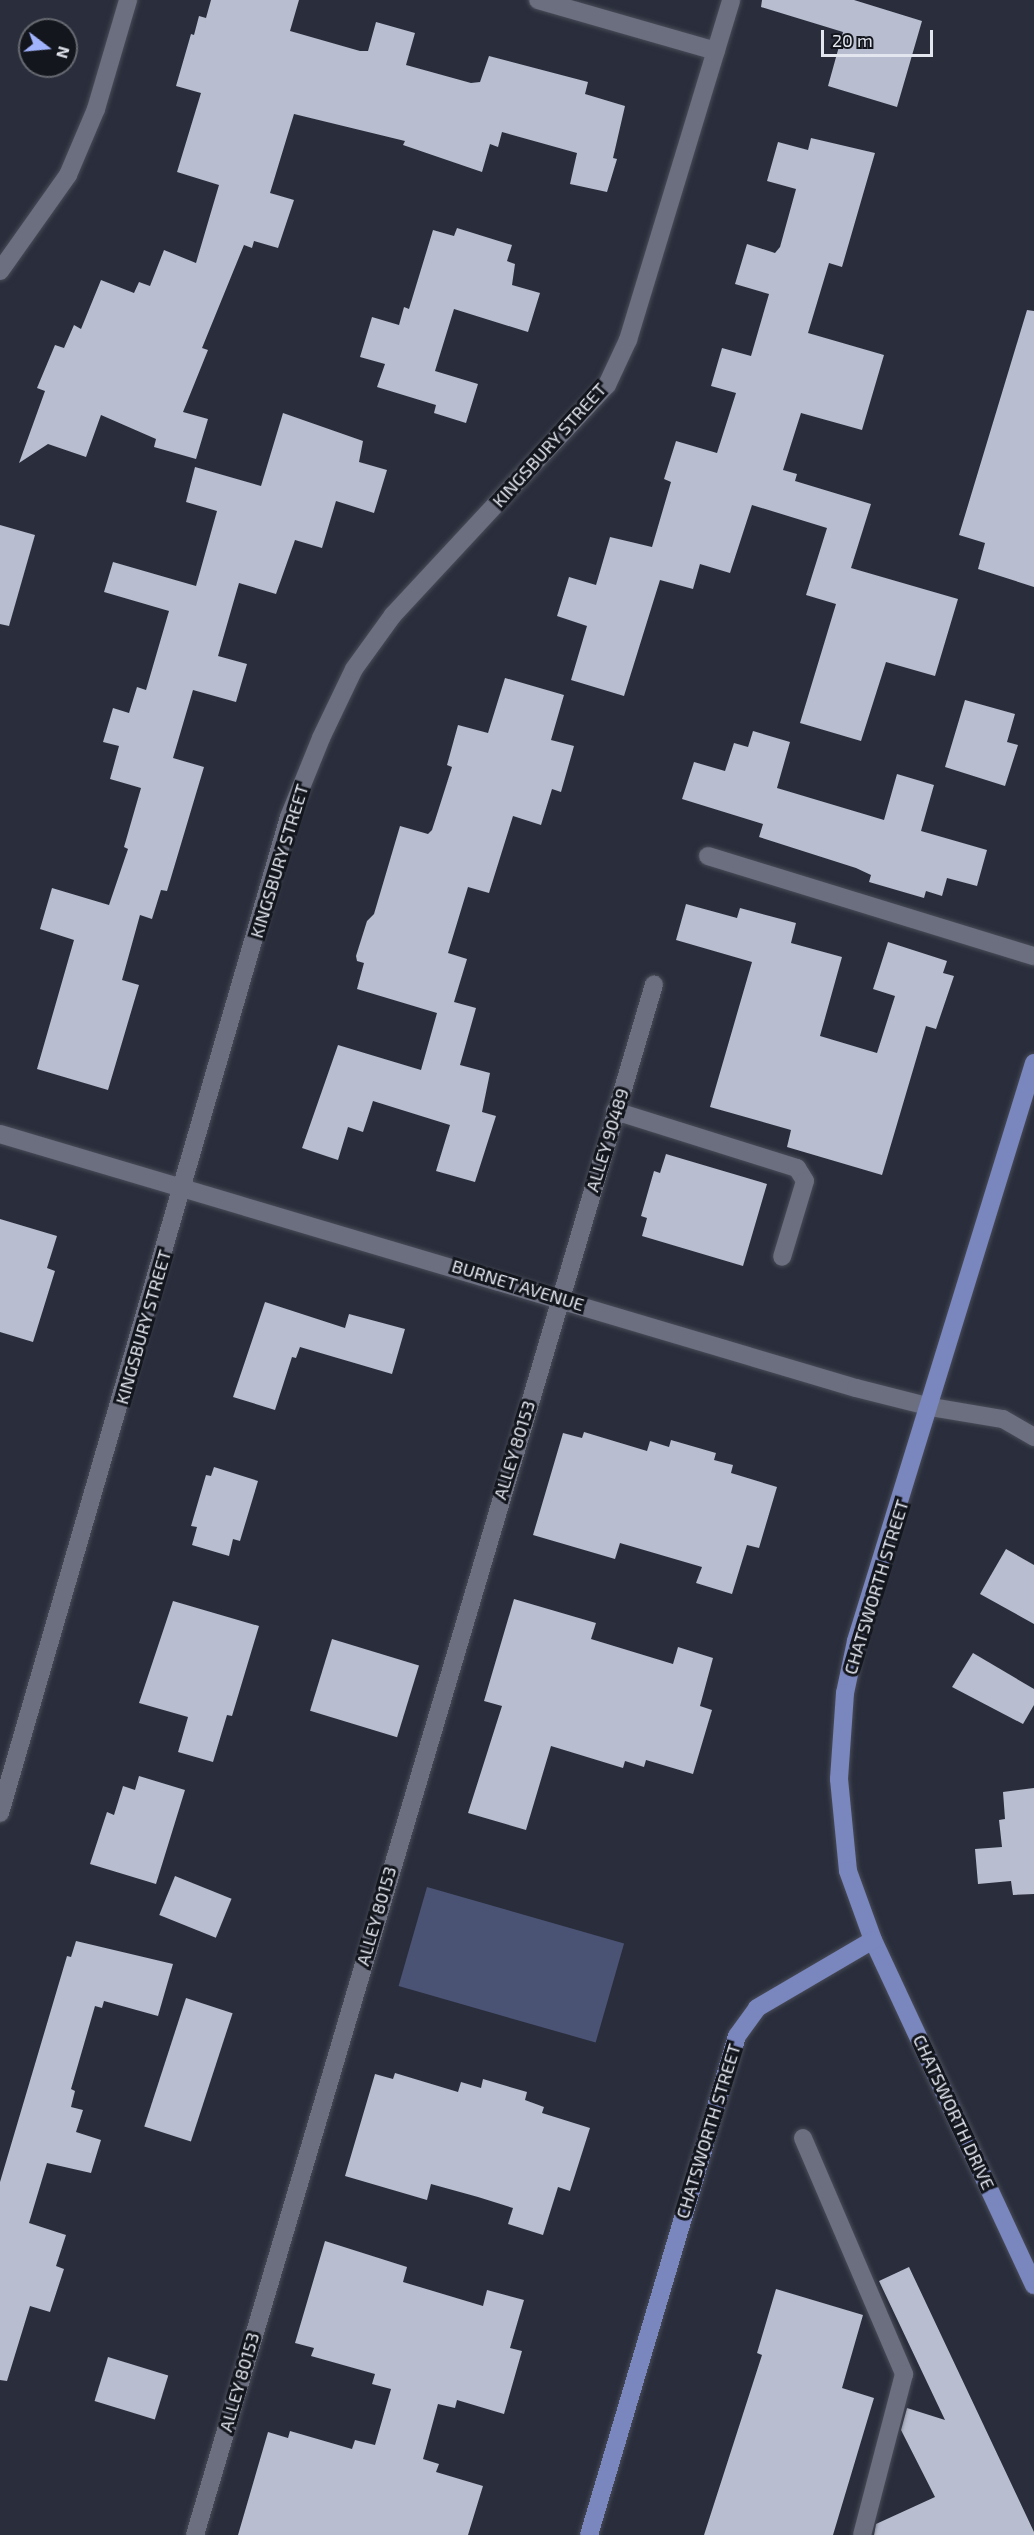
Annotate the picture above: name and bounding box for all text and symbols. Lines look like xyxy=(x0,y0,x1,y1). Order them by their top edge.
north arrow xyxy=(18,18,78,78)
scale bar xyxy=(824,18,936,56)
text: 20 m xyxy=(832,29,873,51)
text: N xyxy=(53,44,75,61)
street label: KINGSBURY STREET xyxy=(487,378,611,512)
street label: KINGSBURY STREET xyxy=(245,781,313,941)
street label: ALLEY 90489 xyxy=(581,1085,633,1195)
street label: KINGSBURY STREET xyxy=(111,1247,175,1407)
street label: BURNET AVENUE xyxy=(449,1255,587,1315)
street label: ALLEY 80153 xyxy=(489,1398,539,1502)
street label: CHATSWORTH STREET xyxy=(839,1497,913,1677)
street label: ALLEY 80153 xyxy=(351,1864,401,1968)
street label: CHATSWORTH DRIVE xyxy=(909,2031,999,2193)
street label: CHATSWORTH STREET xyxy=(671,2041,745,2221)
street label: ALLEY 80153 xyxy=(214,2330,264,2434)

